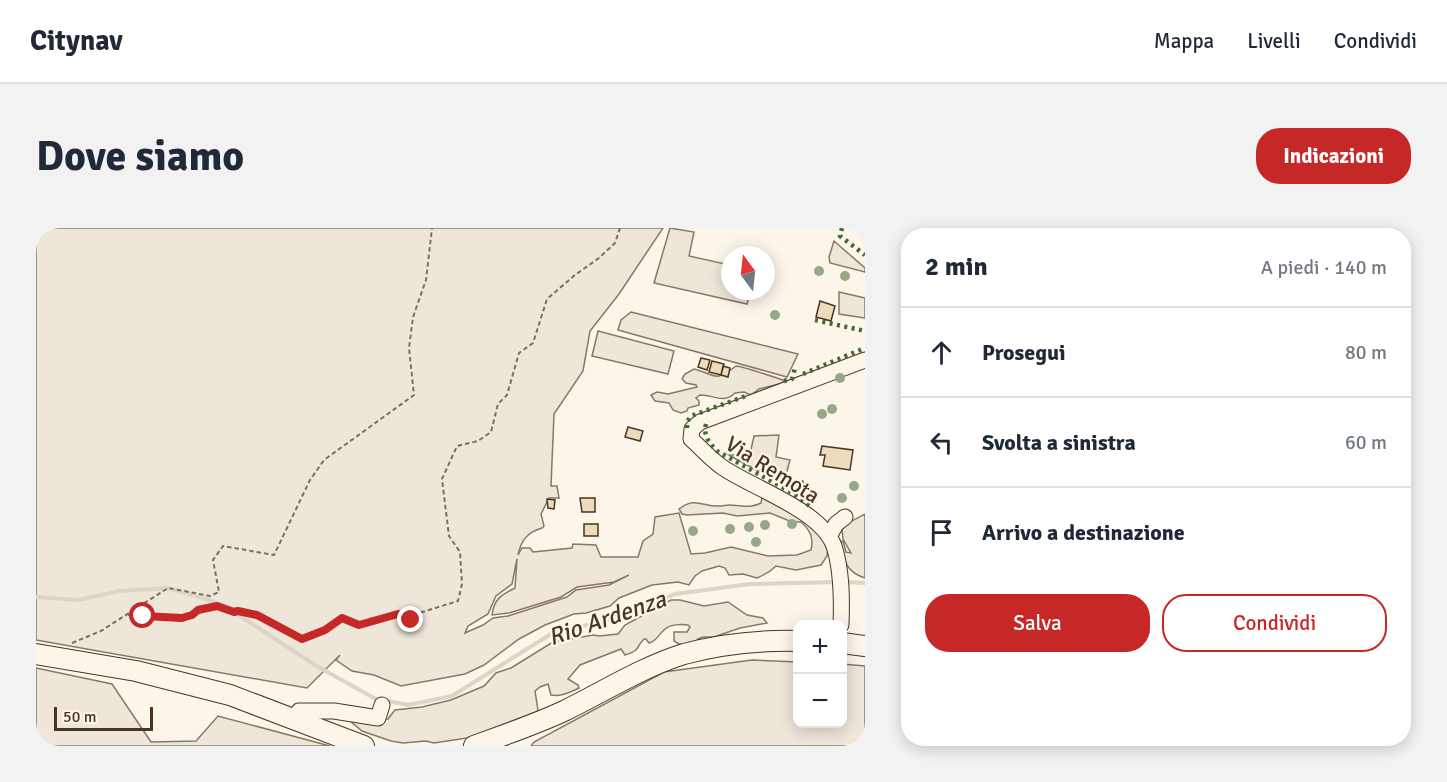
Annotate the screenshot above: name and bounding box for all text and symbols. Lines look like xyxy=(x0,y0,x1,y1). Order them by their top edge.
text: Citynav xyxy=(30,24,123,58)
text: Mappa xyxy=(1154,28,1214,54)
text: Livelli xyxy=(1247,28,1301,54)
text: Condividi xyxy=(1334,28,1417,54)
button: Indicazioni xyxy=(1256,128,1411,184)
text: Dove siamo xyxy=(36,131,244,182)
north arrow xyxy=(721,246,775,300)
text: 2 min xyxy=(925,251,988,283)
text: A piedi · 140 m xyxy=(1261,255,1387,280)
icon: ahead xyxy=(925,336,958,369)
text: Prosegui xyxy=(982,339,1066,366)
text: 80 m xyxy=(1345,340,1387,365)
icon: left xyxy=(925,426,958,459)
text: Svolta a sinistra xyxy=(982,429,1136,456)
street label: Via Remota xyxy=(721,430,825,509)
text: 60 m xyxy=(1345,430,1387,455)
icon: arrive xyxy=(925,516,958,549)
text: Arrivo a destinazione xyxy=(982,519,1185,546)
water label: Rio Ardenza xyxy=(544,584,671,652)
button: Salva xyxy=(925,594,1150,652)
button: Condividi xyxy=(1162,594,1387,652)
route start xyxy=(129,602,155,628)
route end xyxy=(397,606,423,632)
map controls xyxy=(793,620,847,728)
button: + xyxy=(793,620,847,674)
button: − xyxy=(793,674,847,728)
scale bar xyxy=(54,704,153,732)
text: 50 m xyxy=(63,707,97,727)

